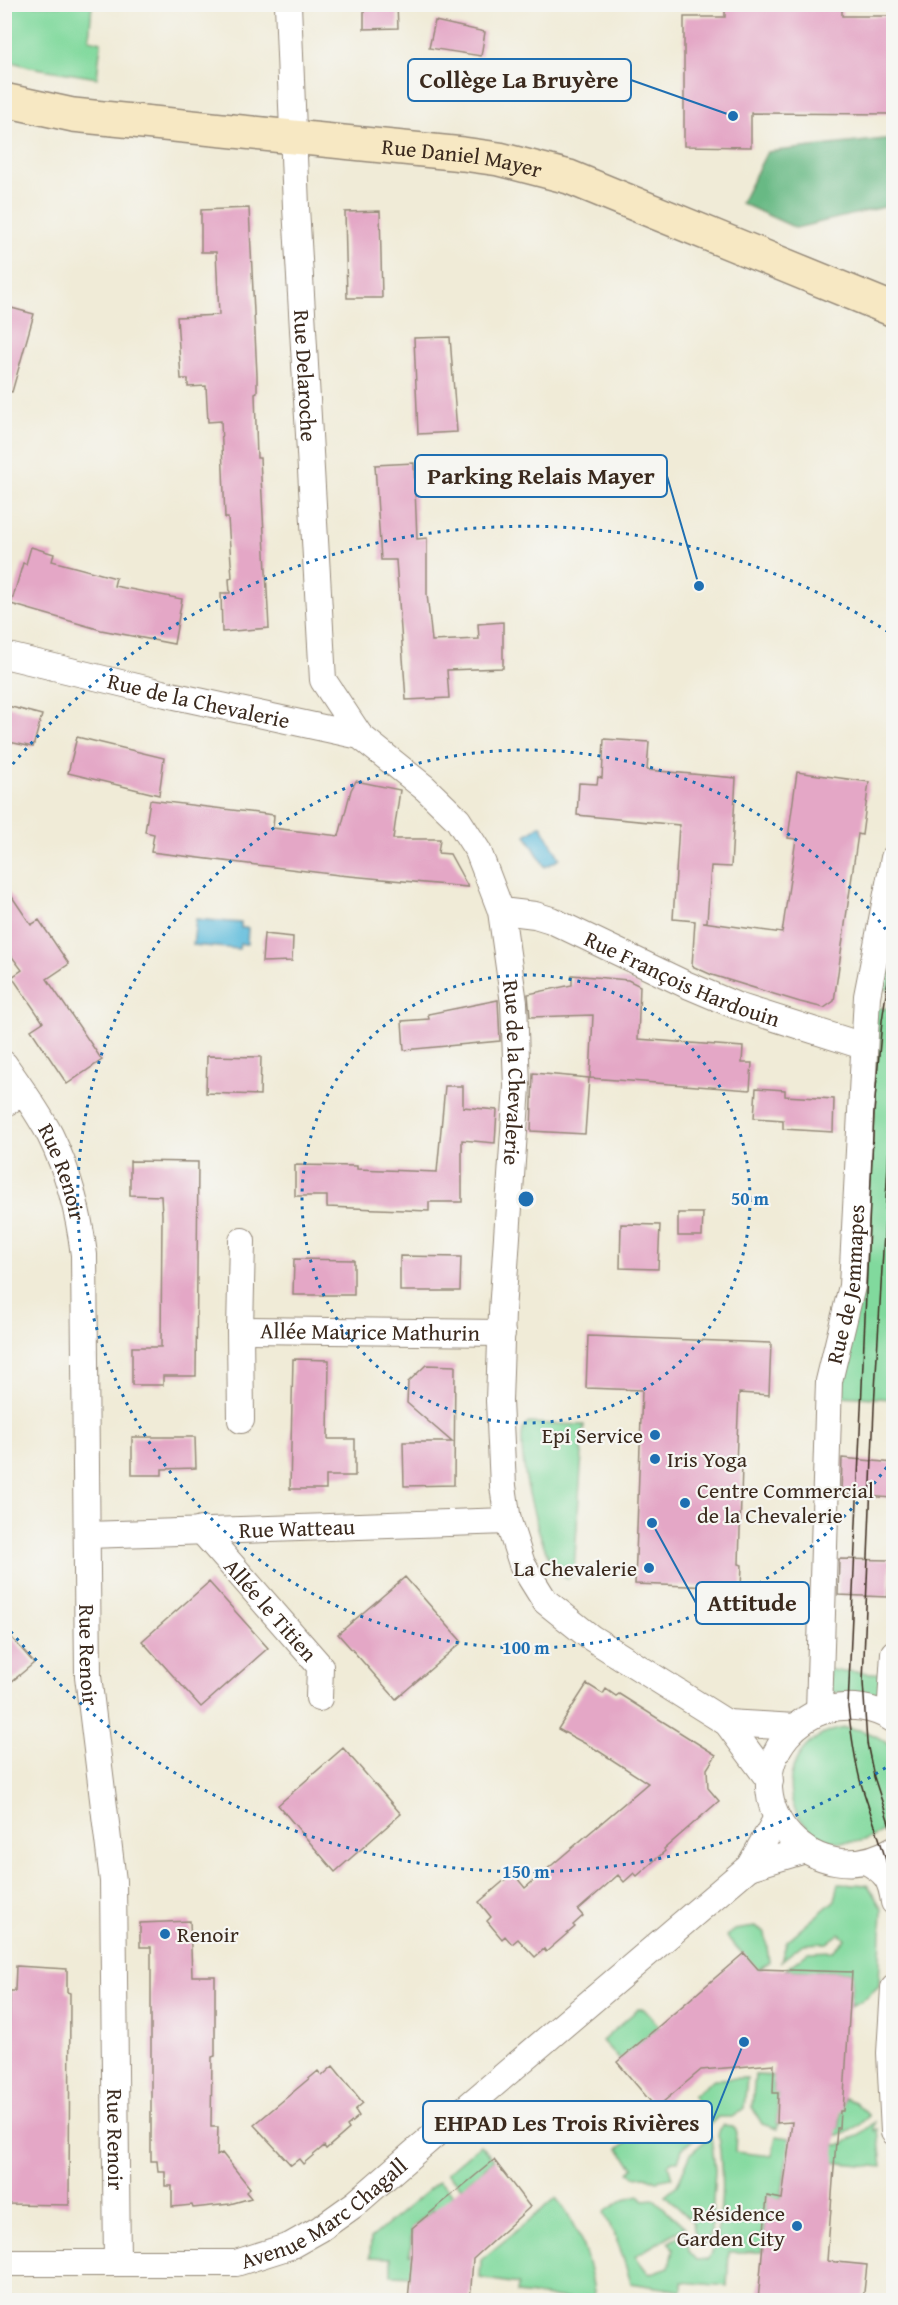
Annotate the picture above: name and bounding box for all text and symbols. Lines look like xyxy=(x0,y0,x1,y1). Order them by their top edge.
callout: Collège La Bruyère xyxy=(408,59,631,101)
text: Collège La Bruyère xyxy=(420,62,619,97)
street label: Rue Daniel Mayer xyxy=(380,130,546,185)
street label: Rue Delaroche xyxy=(286,309,325,442)
callout: Parking Relais Mayer xyxy=(415,455,667,497)
text: Parking Relais Mayer xyxy=(427,458,655,493)
street label: Rue de la Chevalerie xyxy=(104,665,293,736)
street label: Rue François Hardouin xyxy=(579,922,785,1035)
street label: Rue de la Chevalerie xyxy=(495,978,533,1166)
street label: Rue Renoir xyxy=(31,1117,94,1224)
text: 50 m xyxy=(731,1185,770,1212)
centre of rings xyxy=(516,1189,536,1209)
street label: Rue de Jemmapes xyxy=(818,1204,872,1367)
street label: Allée Maurice Mathurin xyxy=(260,1314,481,1349)
place label: Epi Service xyxy=(542,1419,643,1451)
marker: Epi Service xyxy=(648,1428,662,1442)
place label: Iris Yoga xyxy=(667,1443,748,1475)
marker: Iris Yoga xyxy=(648,1452,662,1466)
place label: Centre Commercial de la Chevalerie xyxy=(697,1474,874,1531)
marker: Centre Commercial de la Chevalerie xyxy=(678,1496,692,1510)
street label: Rue Watteau xyxy=(238,1510,356,1546)
street label: Allée le Titien xyxy=(217,1551,325,1669)
place label: La Chevalerie xyxy=(513,1552,637,1584)
marker: La Chevalerie xyxy=(642,1561,656,1575)
callout: Attitude xyxy=(696,1582,809,1624)
text: Attitude xyxy=(707,1585,797,1620)
street label: Rue Renoir xyxy=(71,1604,107,1708)
text: 100 m xyxy=(502,1634,550,1661)
text: 150 m xyxy=(502,1858,550,1885)
place label: Renoir xyxy=(177,1918,239,1950)
marker: Renoir xyxy=(158,1927,172,1941)
street label: Rue Renoir xyxy=(99,2088,132,2190)
callout: EHPAD Les Trois Rivières xyxy=(423,2101,712,2143)
text: EHPAD Les Trois Rivières xyxy=(434,2105,700,2140)
street label: Avenue Marc Chagall xyxy=(237,2150,414,2277)
place label: Résidence Garden City xyxy=(677,2197,785,2254)
marker: Résidence Garden City xyxy=(790,2219,804,2233)

